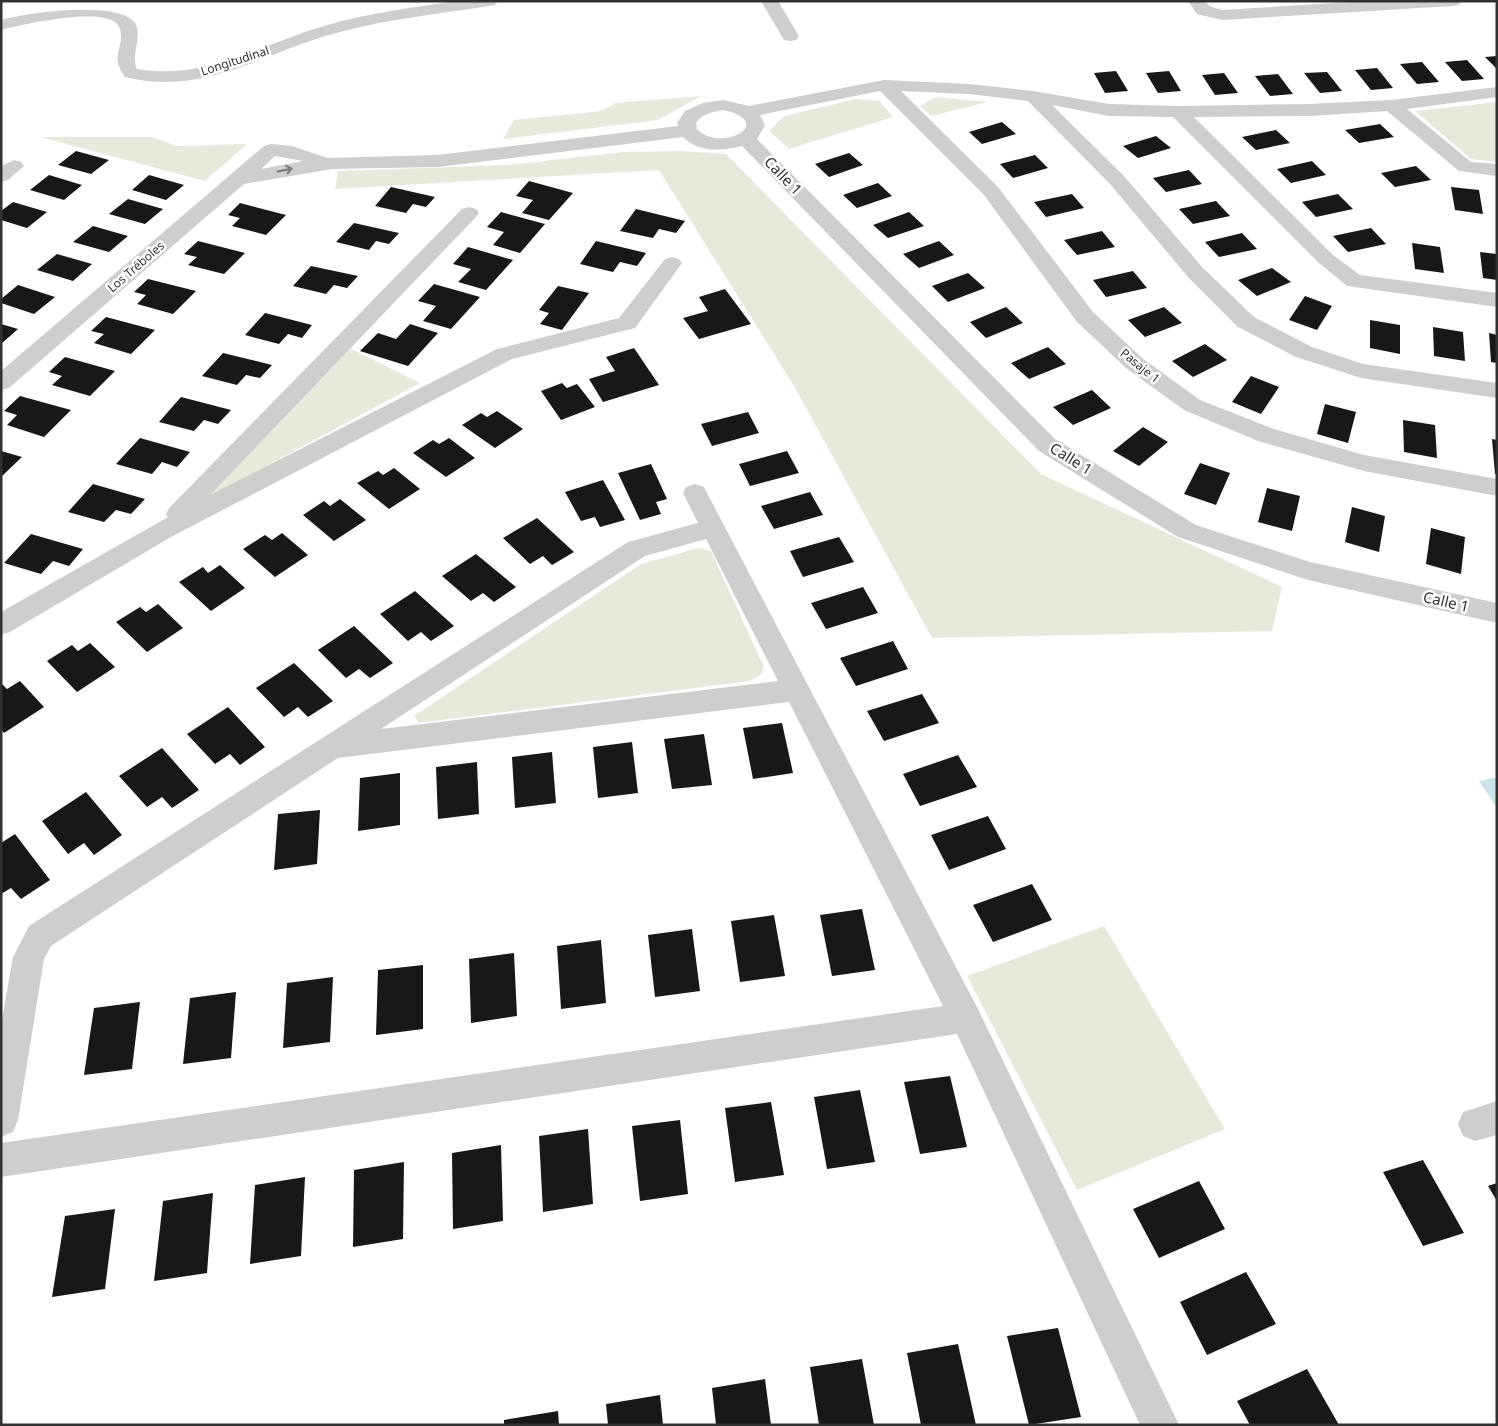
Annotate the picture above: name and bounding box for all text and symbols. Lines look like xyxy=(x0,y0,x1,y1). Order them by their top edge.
street label: Longitudinal xyxy=(198,41,271,80)
street label: Calle 1 xyxy=(760,152,807,199)
one-way arrow xyxy=(276,165,292,175)
street label: Los Tréboles xyxy=(104,237,168,296)
street label: Pasaje 1 xyxy=(1117,344,1164,387)
street label: Calle 1 xyxy=(1046,437,1097,479)
street label: Calle 1 xyxy=(1421,586,1471,616)

